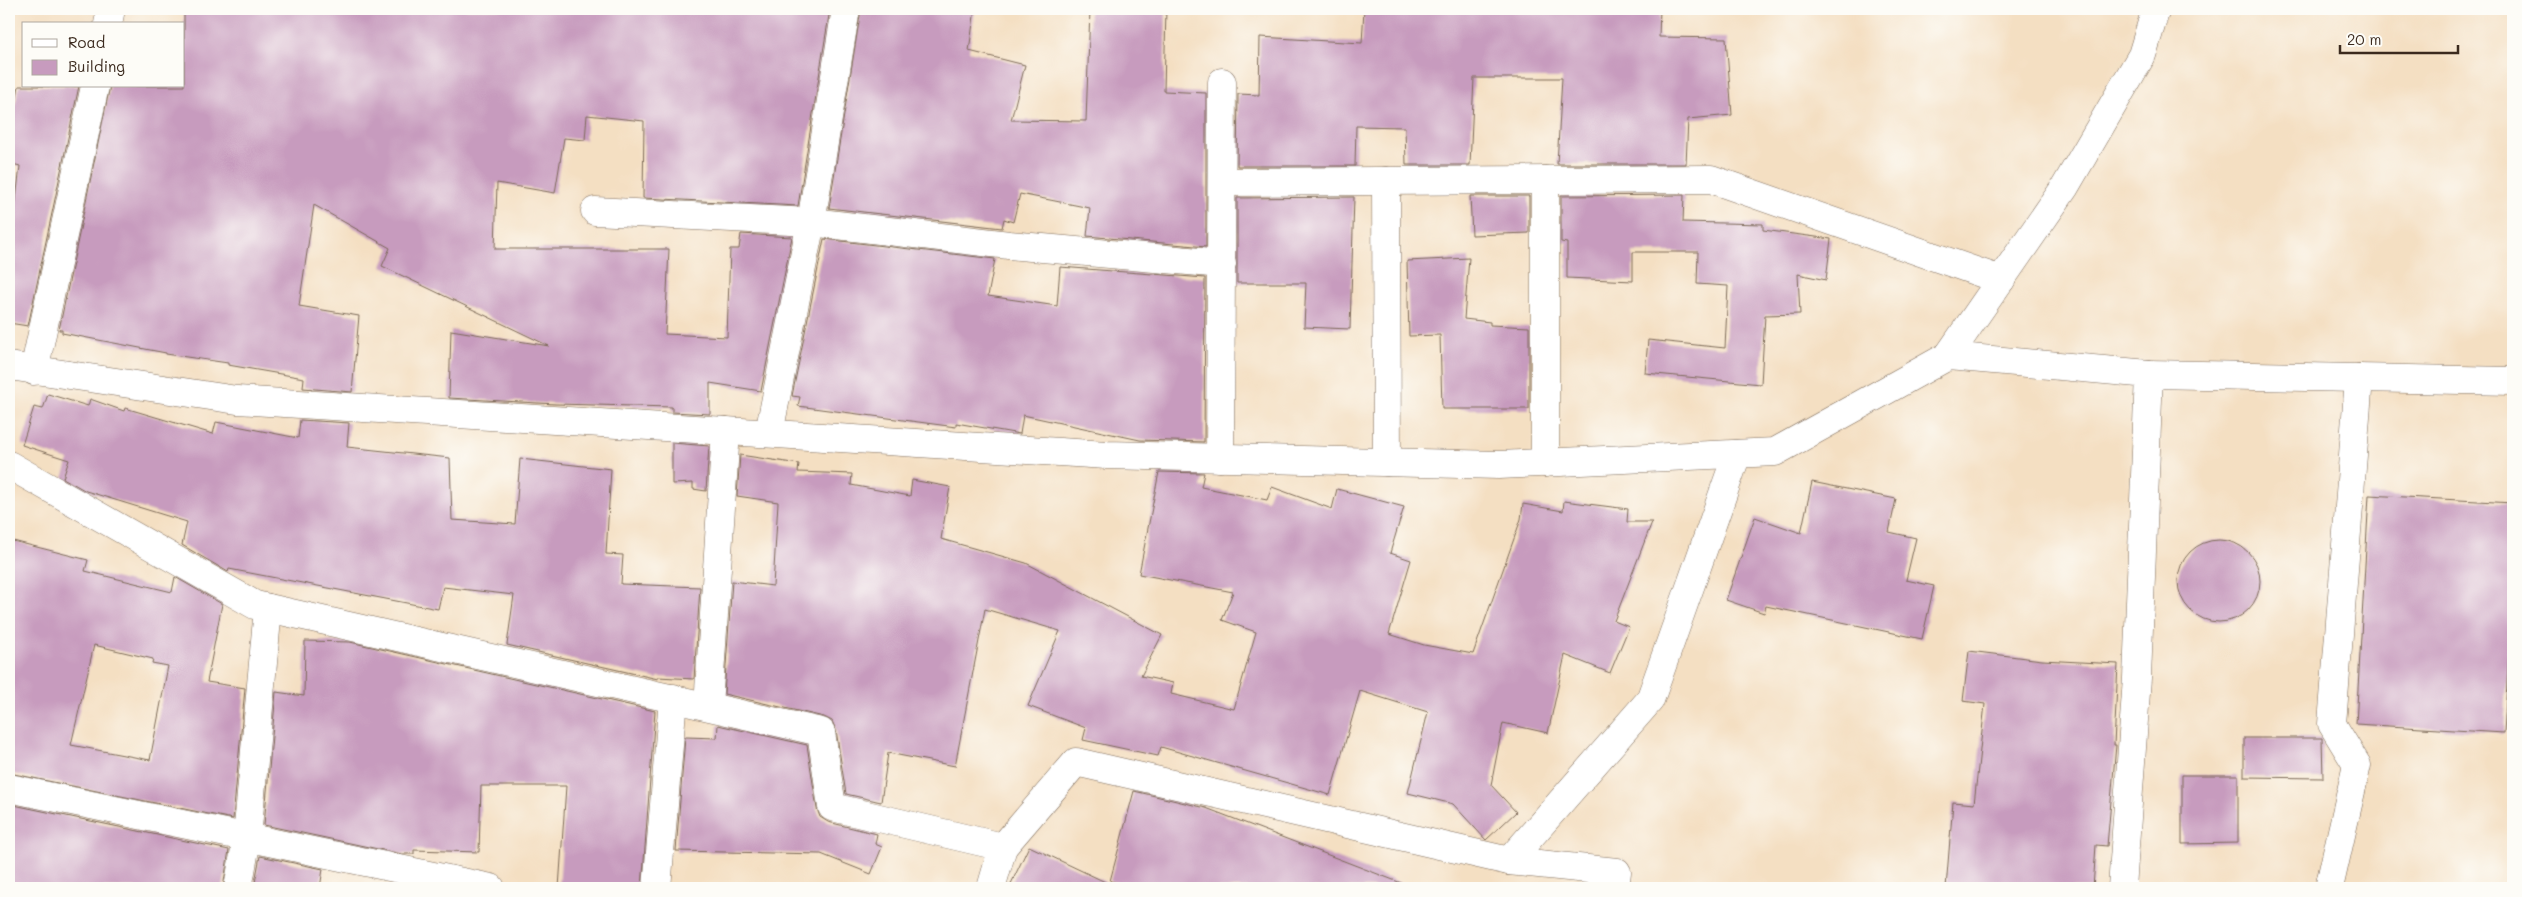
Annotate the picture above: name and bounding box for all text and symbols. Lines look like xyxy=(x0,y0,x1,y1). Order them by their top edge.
legend xyxy=(22,22,185,88)
scale bar xyxy=(2340,22,2457,54)
text: 20 m xyxy=(2347,29,2381,49)
text: Road xyxy=(68,32,105,52)
text: Building xyxy=(68,56,125,76)

